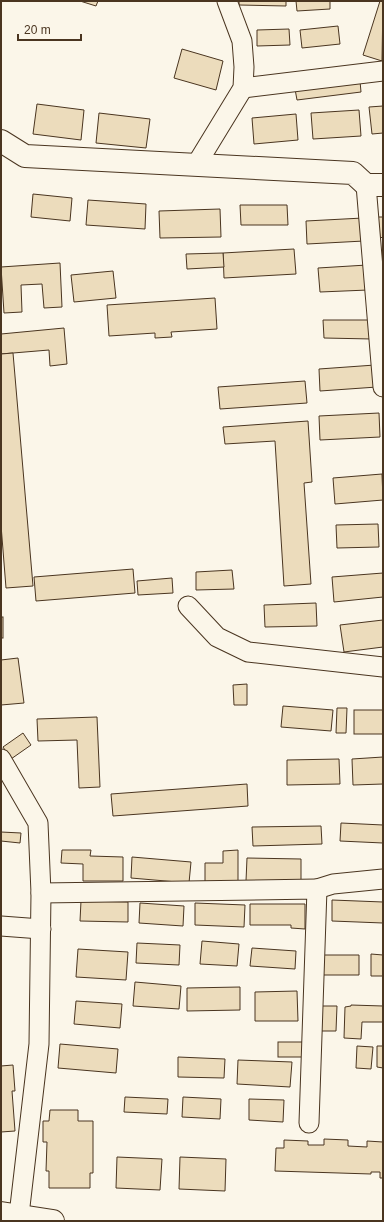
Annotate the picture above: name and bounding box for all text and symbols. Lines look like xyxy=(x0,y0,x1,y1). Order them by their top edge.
scale bar xyxy=(18,16,81,42)
text: 20 m xyxy=(24,23,51,37)

